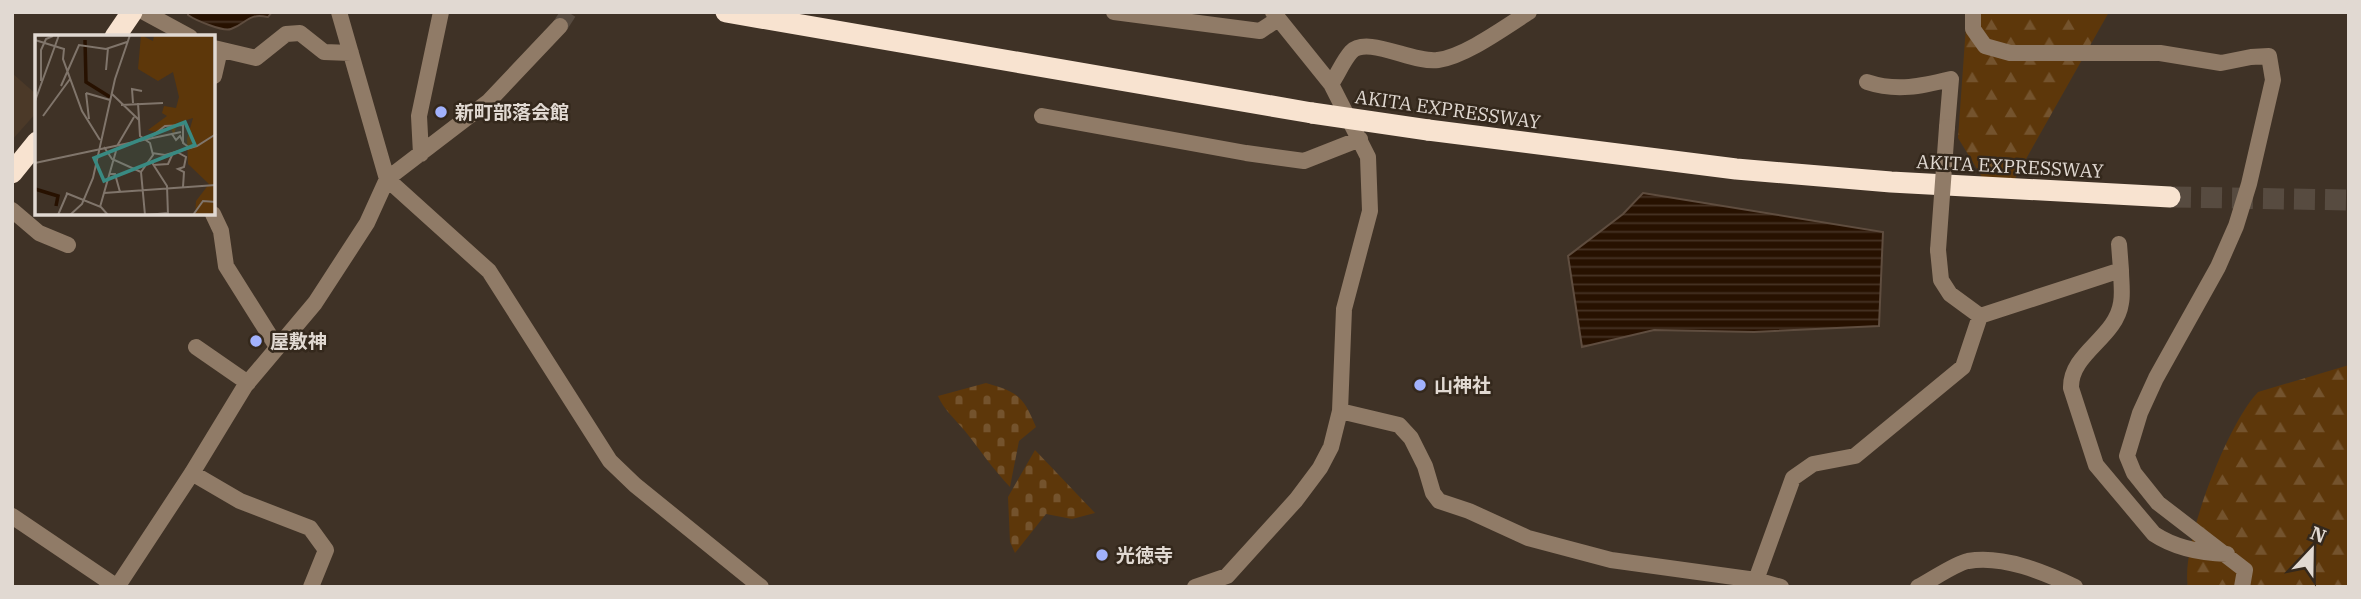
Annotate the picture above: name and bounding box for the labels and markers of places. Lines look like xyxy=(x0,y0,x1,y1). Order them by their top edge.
place label: 新町部落会館 xyxy=(455,100,569,124)
marker: 新町部落会館 xyxy=(433,104,449,120)
place label: 屋敷神 xyxy=(270,329,327,353)
marker: 屋敷神 xyxy=(248,333,264,349)
place label: 山神社 xyxy=(1434,373,1491,397)
marker: 山神社 xyxy=(1412,377,1428,393)
place label: 光徳寺 xyxy=(1116,543,1173,567)
marker: 光徳寺 xyxy=(1094,547,1110,563)

